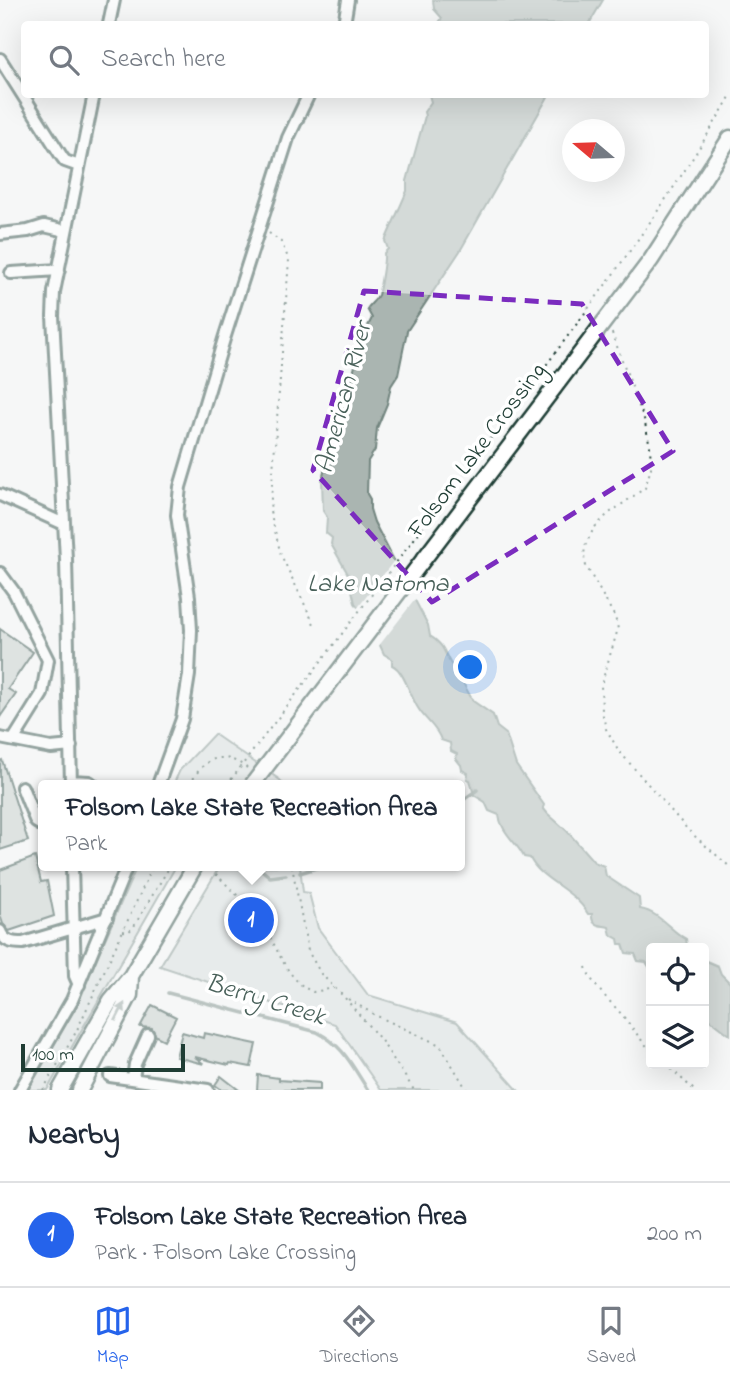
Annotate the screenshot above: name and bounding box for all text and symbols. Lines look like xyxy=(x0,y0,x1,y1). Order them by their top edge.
search box xyxy=(21,21,709,98)
icon: search xyxy=(45,41,83,79)
text: Search here xyxy=(101,41,226,79)
north arrow xyxy=(562,119,625,182)
water label: American River xyxy=(307,315,384,478)
street label: Folsom Lake Crossing xyxy=(400,356,556,547)
water label: Lake Natoma xyxy=(307,566,450,604)
your location xyxy=(453,650,487,684)
popup xyxy=(38,780,465,871)
text: Folsom Lake State Recreation Area xyxy=(66,790,437,828)
text: Park xyxy=(66,828,107,861)
pin: 1 xyxy=(228,894,274,946)
map controls xyxy=(646,943,709,1069)
button: locate xyxy=(646,943,709,1006)
water label: Berry Creek xyxy=(201,965,331,1038)
one-way arrow xyxy=(115,1002,126,1022)
button: layers xyxy=(646,1006,709,1069)
scale bar xyxy=(21,1041,186,1073)
text: 100 m xyxy=(32,1042,74,1069)
text: Nearby xyxy=(28,1114,120,1158)
text: Folsom Lake State Recreation Area xyxy=(95,1199,467,1237)
text: 1 xyxy=(47,1218,55,1251)
text: 200 m xyxy=(647,1218,702,1251)
text: Park · Folsom Lake Crossing xyxy=(95,1237,356,1270)
tab: Map xyxy=(94,1302,132,1371)
tab: Directions xyxy=(320,1302,399,1371)
tab: Saved xyxy=(587,1302,636,1371)

